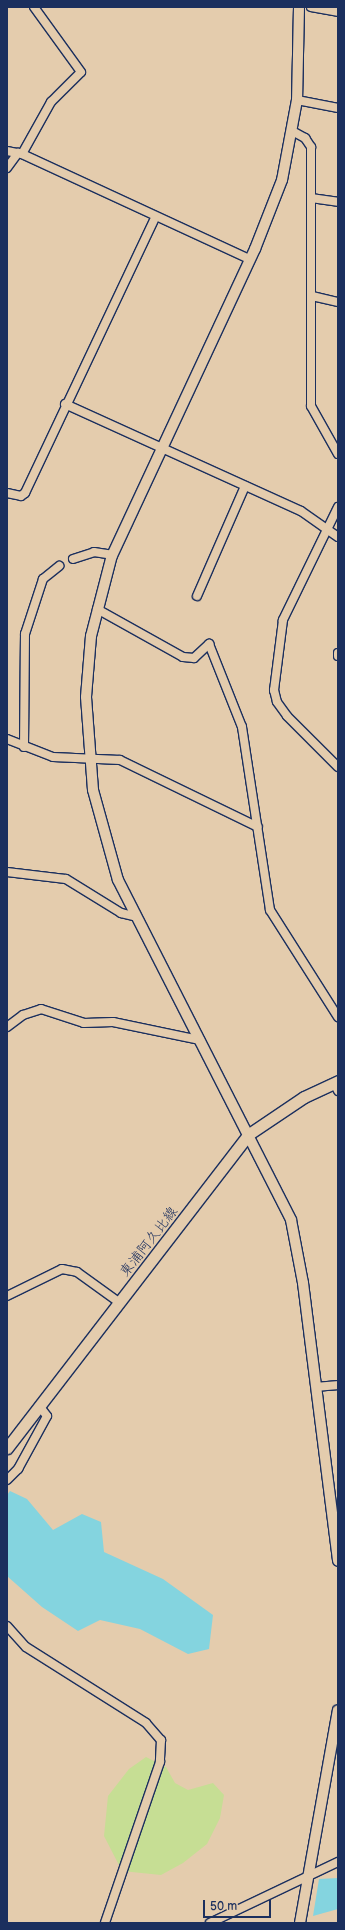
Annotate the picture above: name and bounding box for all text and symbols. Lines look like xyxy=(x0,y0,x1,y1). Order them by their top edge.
street label: 東浦阿久比線 xyxy=(117,1204,181,1280)
scale bar xyxy=(205,1892,273,1918)
text: 50 m xyxy=(210,1899,237,1914)

